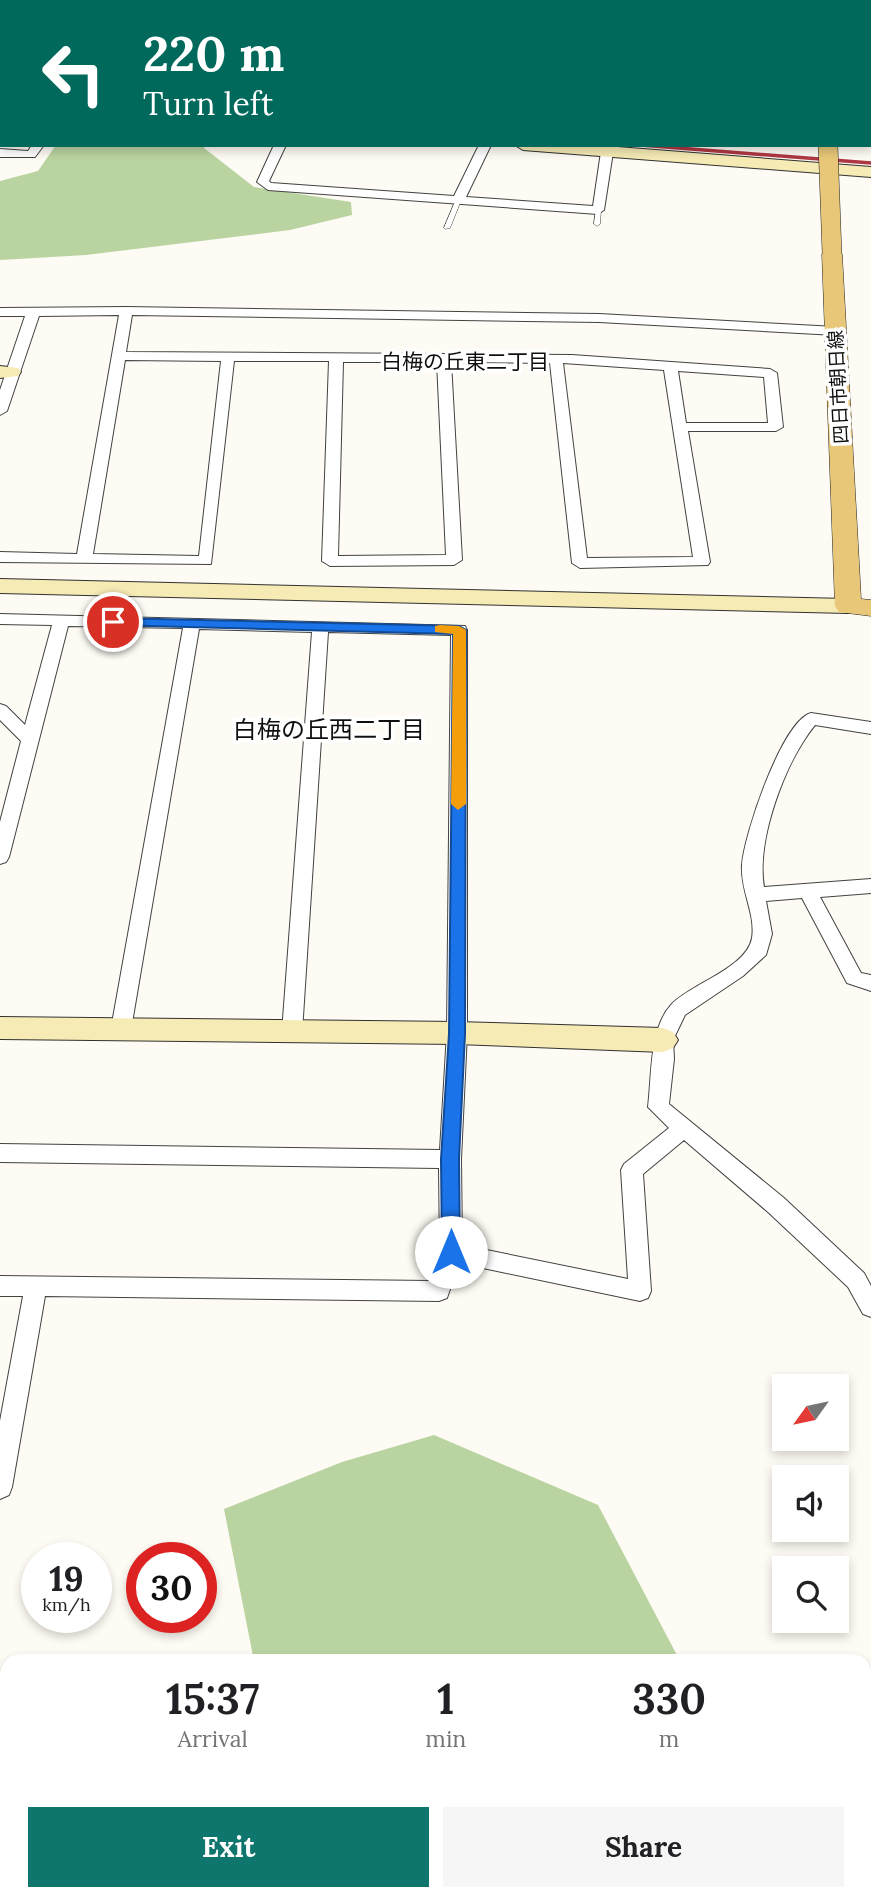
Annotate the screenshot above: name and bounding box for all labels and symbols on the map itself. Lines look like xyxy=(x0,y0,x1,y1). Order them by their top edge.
street label: 四日市朝日線 xyxy=(823,329,853,445)
district label: 白梅の丘東二丁目 xyxy=(381,348,549,375)
pin xyxy=(83,592,143,652)
district label: 白梅の丘西二丁目 xyxy=(233,714,425,745)
position arrow xyxy=(414,1215,488,1289)
north arrow xyxy=(772,1374,849,1451)
speed limit sign: 30 xyxy=(126,1542,217,1633)

